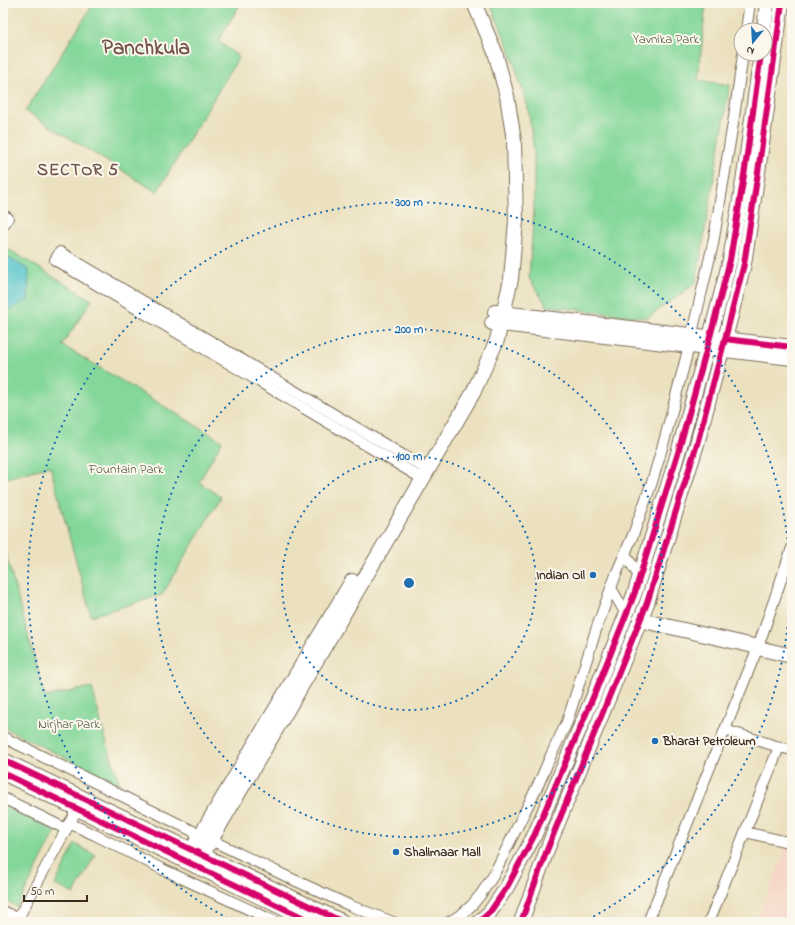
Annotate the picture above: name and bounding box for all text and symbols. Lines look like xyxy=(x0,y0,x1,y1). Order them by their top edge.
north arrow xyxy=(733,22,773,62)
park label: Yavnika Park xyxy=(633,30,699,49)
district label: Panchkula xyxy=(102,34,190,64)
text: N xyxy=(744,42,756,59)
district label: SECTOR 5 xyxy=(37,158,119,183)
text: 300 m xyxy=(394,194,424,212)
text: 200 m xyxy=(394,321,424,339)
text: 100 m xyxy=(396,448,423,466)
park label: Fountain Park xyxy=(88,460,164,479)
place label: Indian Oil xyxy=(536,566,585,585)
marker: Indian Oil xyxy=(588,570,598,580)
centre of rings xyxy=(402,576,416,590)
park label: Nirjhar Park xyxy=(38,715,100,734)
place label: Bharat Petroleum xyxy=(662,732,756,751)
marker: Bharat Petroleum xyxy=(650,736,660,746)
place label: Shalimaar Mall xyxy=(404,843,481,862)
marker: Shalimaar Mall xyxy=(391,847,401,857)
scale bar xyxy=(24,877,87,903)
text: 50 m xyxy=(30,883,54,901)

